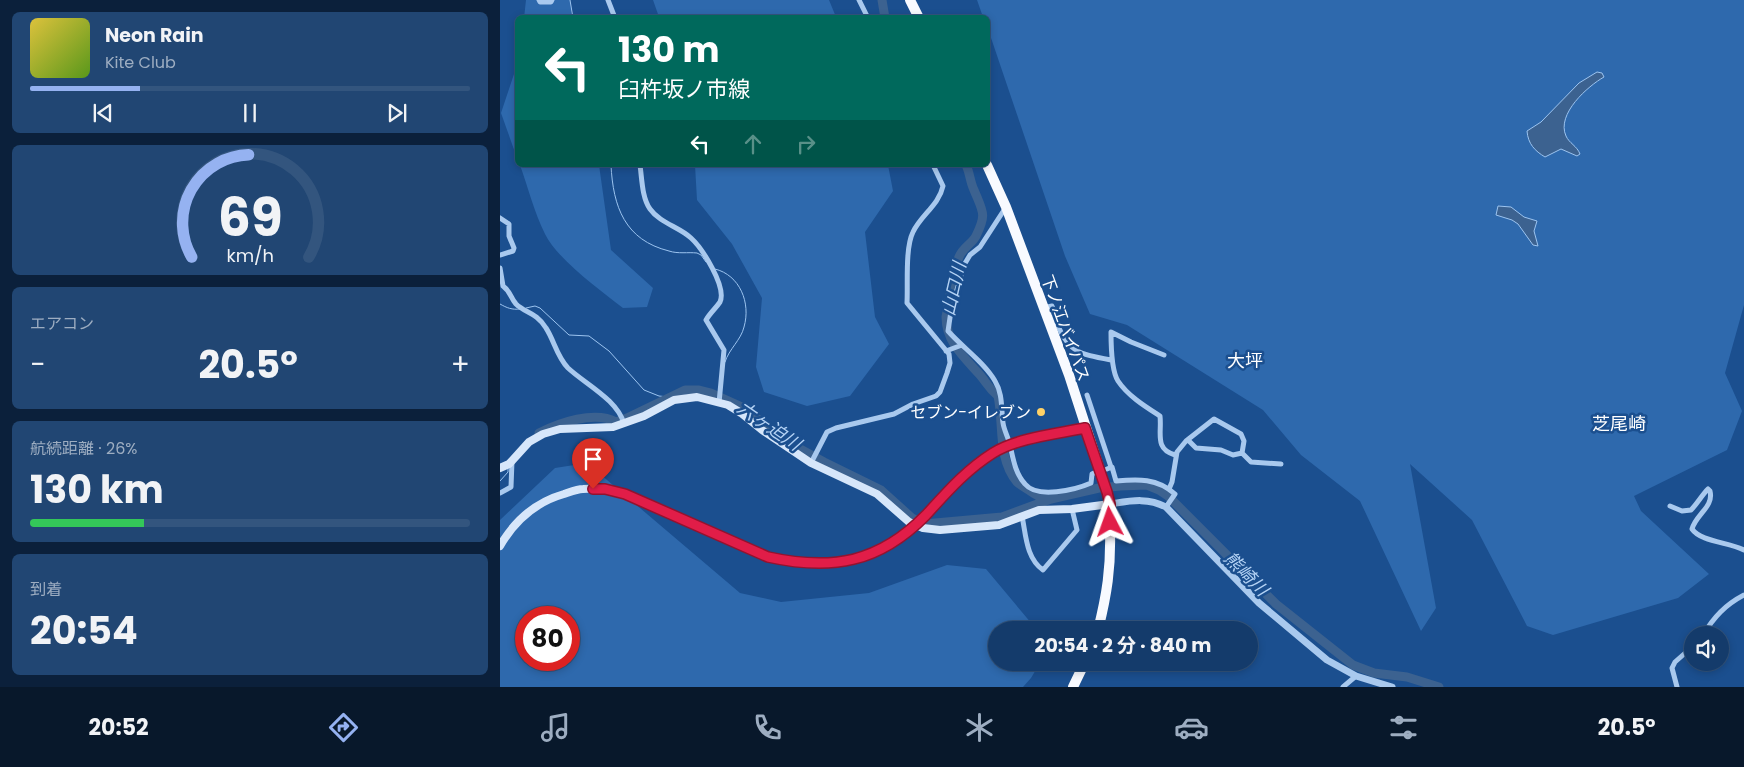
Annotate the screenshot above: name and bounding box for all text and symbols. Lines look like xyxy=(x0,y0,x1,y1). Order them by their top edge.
text: Neon Rain xyxy=(105,22,204,49)
text: 130 m xyxy=(618,25,720,74)
icon: left xyxy=(535,35,600,100)
text: Kite Club xyxy=(105,51,176,74)
text: 臼杵坂ノ市線 xyxy=(618,74,750,105)
icon: previous xyxy=(89,99,117,127)
icon: pause xyxy=(236,99,264,127)
icon: next xyxy=(383,99,411,127)
icon: left xyxy=(686,130,714,158)
icon: ahead xyxy=(739,130,767,158)
icon: right xyxy=(792,130,820,158)
text: 69 xyxy=(217,181,283,254)
text: km/h xyxy=(226,243,274,268)
water label: 山口川 xyxy=(935,258,972,318)
street label: 下ノ江バイパス xyxy=(1036,272,1095,385)
text: エアコン xyxy=(30,312,94,335)
text: 20.5° xyxy=(198,338,298,391)
text: − xyxy=(30,345,45,384)
text: + xyxy=(451,345,470,384)
district label: 大坪 xyxy=(1227,348,1263,373)
water label: 六ヶ迫川 xyxy=(732,395,808,457)
place label: セブン-イレブン xyxy=(910,401,1031,424)
marker: セブン-イレブン xyxy=(1035,406,1047,418)
district label: 芝尾崎 xyxy=(1592,411,1646,436)
text: 航続距離 · 26% xyxy=(30,437,137,460)
pin xyxy=(572,438,614,489)
icon: arrive xyxy=(579,445,607,473)
text: 130 km xyxy=(30,463,164,516)
position arrow xyxy=(1083,495,1135,547)
water label: 熊崎川 xyxy=(1218,546,1276,603)
text: 到着 xyxy=(30,578,62,601)
text: 20:54 xyxy=(30,604,138,657)
speed limit sign: 80 xyxy=(515,606,580,671)
map controls xyxy=(1684,626,1729,671)
button: sound xyxy=(1684,626,1729,671)
text: 20:54 · 2 分 · 840 m xyxy=(1035,632,1211,659)
icon: directions xyxy=(326,710,361,745)
icon: music xyxy=(538,710,573,745)
icon: phone xyxy=(750,710,785,745)
icon: climate xyxy=(962,710,997,745)
icon: car xyxy=(1174,710,1209,745)
icon: filters xyxy=(1386,710,1421,745)
text: 20:52 xyxy=(89,712,149,743)
text: 20.5° xyxy=(1598,712,1655,743)

